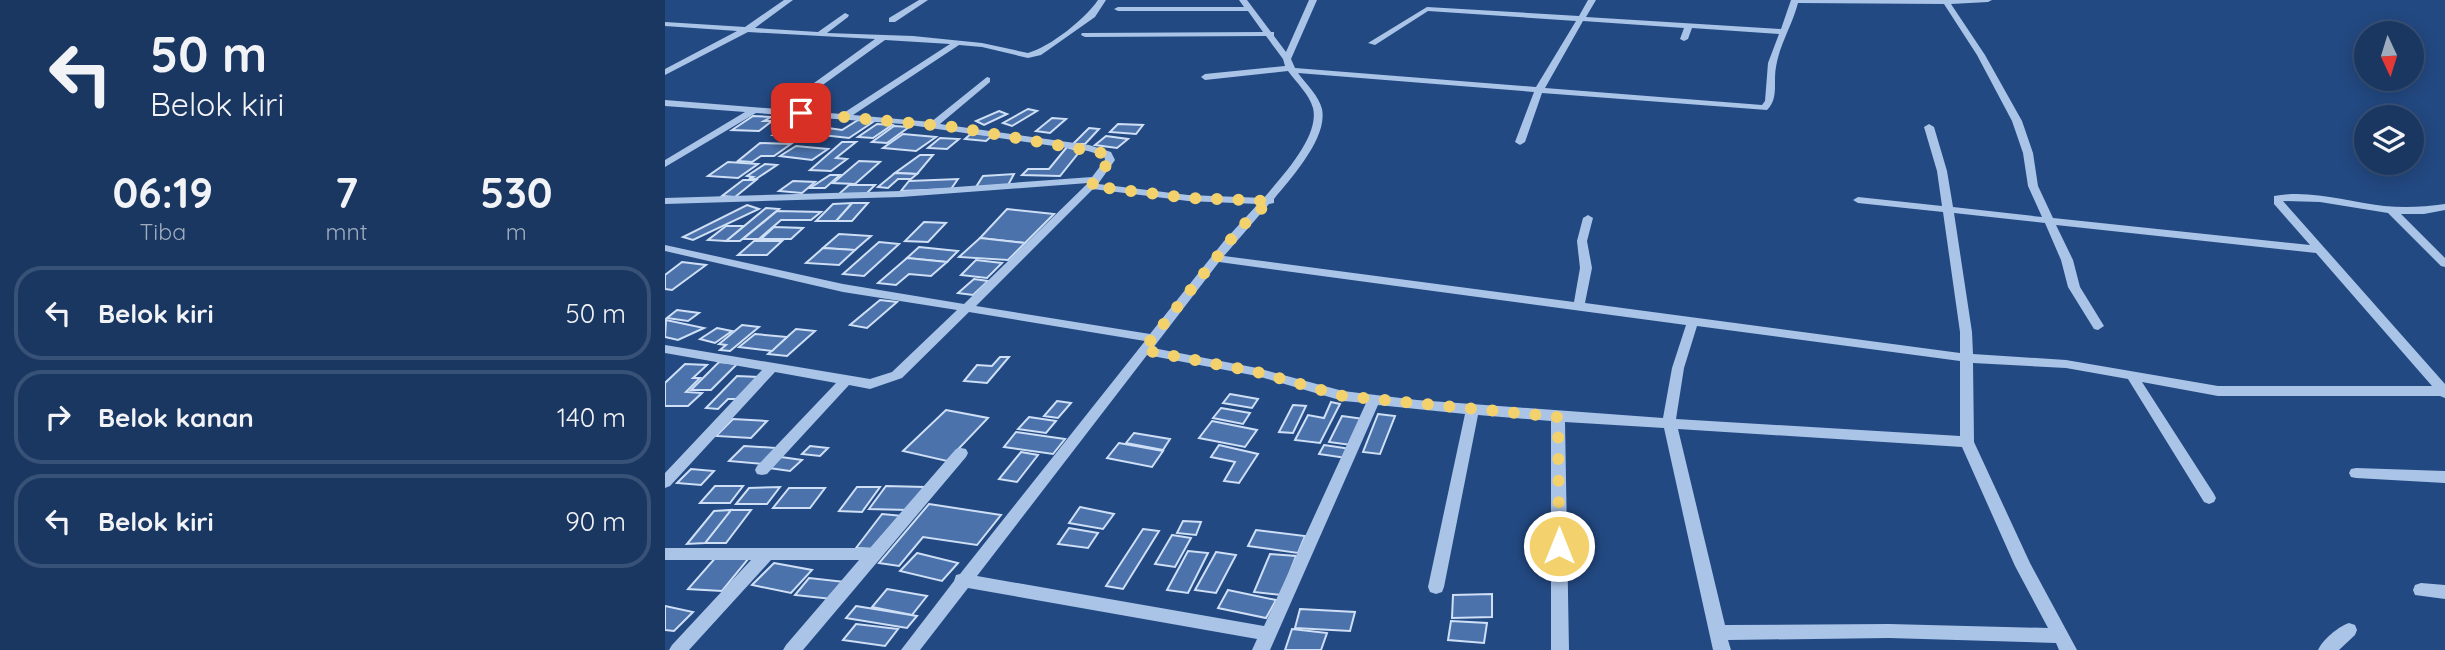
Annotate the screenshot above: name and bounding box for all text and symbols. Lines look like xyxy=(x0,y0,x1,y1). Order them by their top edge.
north arrow xyxy=(2354,21,2424,91)
map controls xyxy=(2354,21,2424,175)
text: 50 m xyxy=(150,23,267,84)
icon: left xyxy=(35,28,126,119)
pin xyxy=(771,83,831,143)
text: Belok kiri xyxy=(150,84,284,124)
icon: arrive xyxy=(782,94,820,132)
button: layers xyxy=(2354,105,2424,175)
text: 06:19 xyxy=(112,166,213,219)
text: 7 xyxy=(335,166,358,219)
text: 530 xyxy=(480,166,553,219)
text: Tiba xyxy=(139,217,186,246)
text: mnt xyxy=(326,217,368,246)
text: m xyxy=(506,217,527,246)
icon: left xyxy=(39,294,77,332)
text: Belok kiri xyxy=(98,297,214,330)
text: 50 m xyxy=(566,297,626,330)
icon: right xyxy=(39,398,77,436)
text: Belok kanan xyxy=(98,401,254,434)
text: 140 m xyxy=(557,401,626,434)
icon: left xyxy=(39,502,77,540)
text: Belok kiri xyxy=(98,505,214,538)
text: 90 m xyxy=(565,505,626,538)
position arrow xyxy=(1522,509,1596,583)

